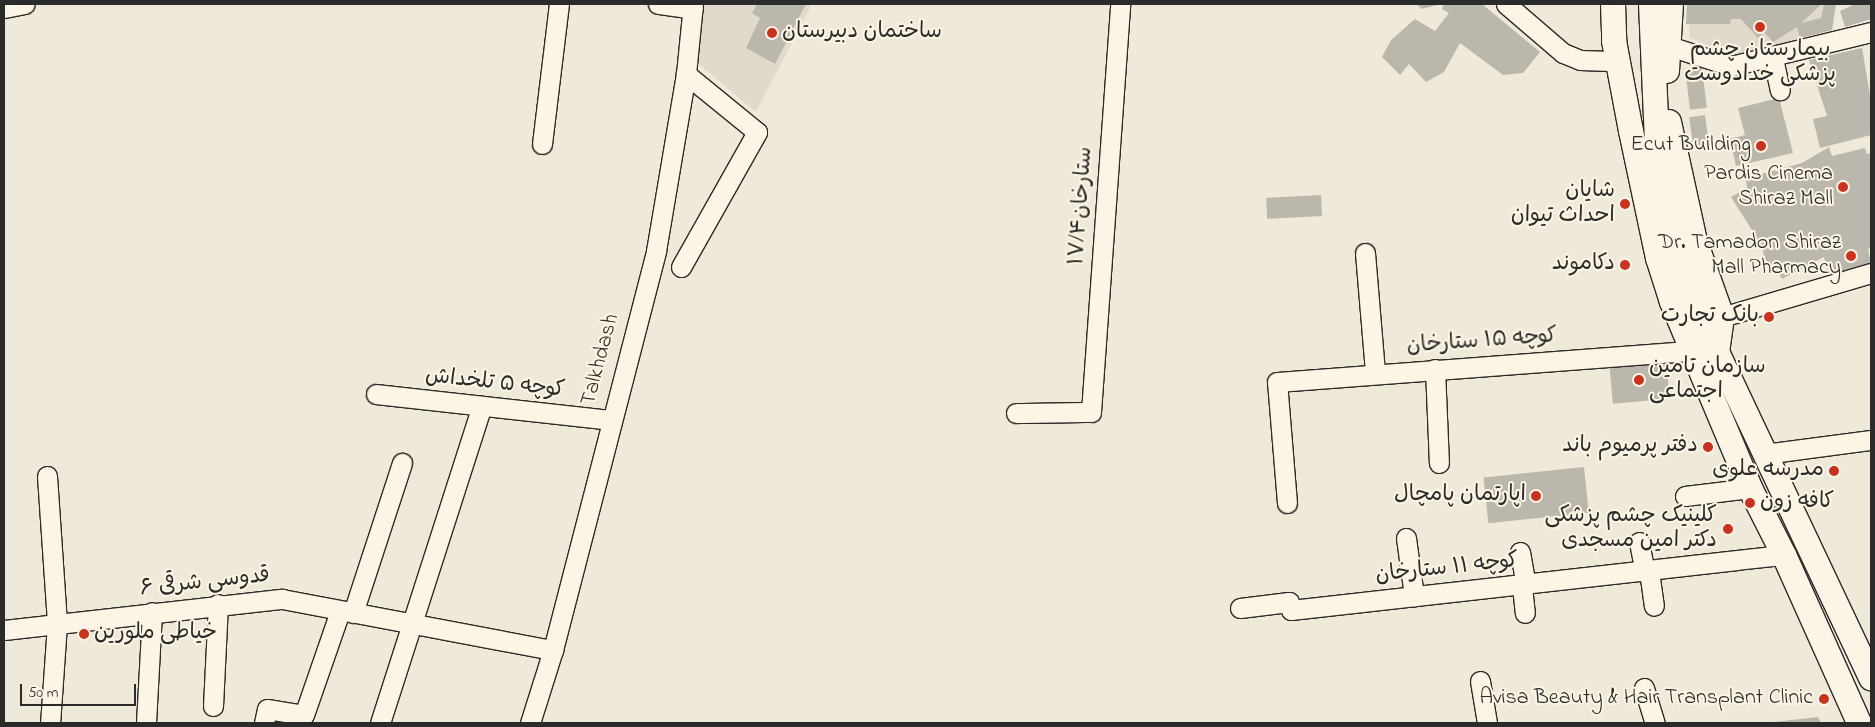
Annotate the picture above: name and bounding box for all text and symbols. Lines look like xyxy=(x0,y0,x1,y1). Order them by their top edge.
place label: ساختمان دبیرستان xyxy=(782,20,942,46)
marker: بیمارستان چشم پزشکی خدادوست xyxy=(1753,20,1767,34)
marker: ساختمان دبیرستان xyxy=(766,27,778,39)
place label: بیمارستان چشم پزشکی خدادوست xyxy=(1684,37,1836,88)
place label: Ecut Building xyxy=(1630,133,1751,159)
marker: Ecut Building xyxy=(1755,140,1767,152)
street label: ستارخان۱۷/۴ xyxy=(1065,146,1099,266)
place label: Pardis Cinema Shiraz Mall xyxy=(1704,161,1833,212)
place label: شایان احداث تیوان xyxy=(1511,178,1615,230)
marker: Pardis Cinema Shiraz Mall xyxy=(1837,181,1849,193)
marker: شایان احداث تیوان xyxy=(1619,198,1631,210)
place label: Dr. Tamadon Shiraz Mall Pharmacy xyxy=(1658,230,1841,282)
marker: Dr. Tamadon Shiraz Mall Pharmacy xyxy=(1845,250,1857,262)
place label: دکاموند xyxy=(1552,252,1615,278)
marker: دکاموند xyxy=(1619,259,1631,271)
place label: بانک تجارت xyxy=(1661,304,1759,330)
street label: Talkhdash xyxy=(576,311,626,409)
marker: بانک تجارت xyxy=(1763,311,1775,323)
street label: کوچه ۱۵ ستارخان xyxy=(1406,324,1558,360)
place label: سازمان تامین اجتماعی xyxy=(1649,354,1766,406)
street label: کوچه ۵ تلخداش xyxy=(424,364,566,404)
marker: سازمان تامین اجتماعی xyxy=(1633,374,1645,386)
place label: دفتر پرمیوم باند xyxy=(1562,434,1698,460)
marker: دفتر پرمیوم باند xyxy=(1702,441,1714,453)
place label: مدرسه علوی xyxy=(1712,458,1824,484)
marker: مدرسه علوی xyxy=(1828,465,1840,477)
place label: اپارتمان پامچال xyxy=(1394,483,1526,509)
marker: اپارتمان پامچال xyxy=(1530,490,1542,502)
place label: کافه زون xyxy=(1760,490,1834,516)
marker: کافه زون xyxy=(1744,497,1756,509)
place label: کلینیک چشم پزشکی دکتر امین مسجدی xyxy=(1545,503,1717,554)
marker: کلینیک چشم پزشکی دکتر امین مسجدی xyxy=(1721,522,1735,536)
street label: کوچه ۱۱ ستارخان xyxy=(1374,548,1520,590)
street label: قدوسی شرقی ۶ xyxy=(139,563,271,603)
place label: خیاطی ملورین xyxy=(94,621,217,647)
marker: خیاطی ملورین xyxy=(78,628,90,640)
scale bar xyxy=(22,674,139,706)
text: 50 m xyxy=(28,682,58,704)
place label: Avisa Beauty & Hair Transplant Clinic xyxy=(1479,686,1813,712)
marker: Avisa Beauty & Hair Transplant Clinic xyxy=(1817,692,1831,706)

